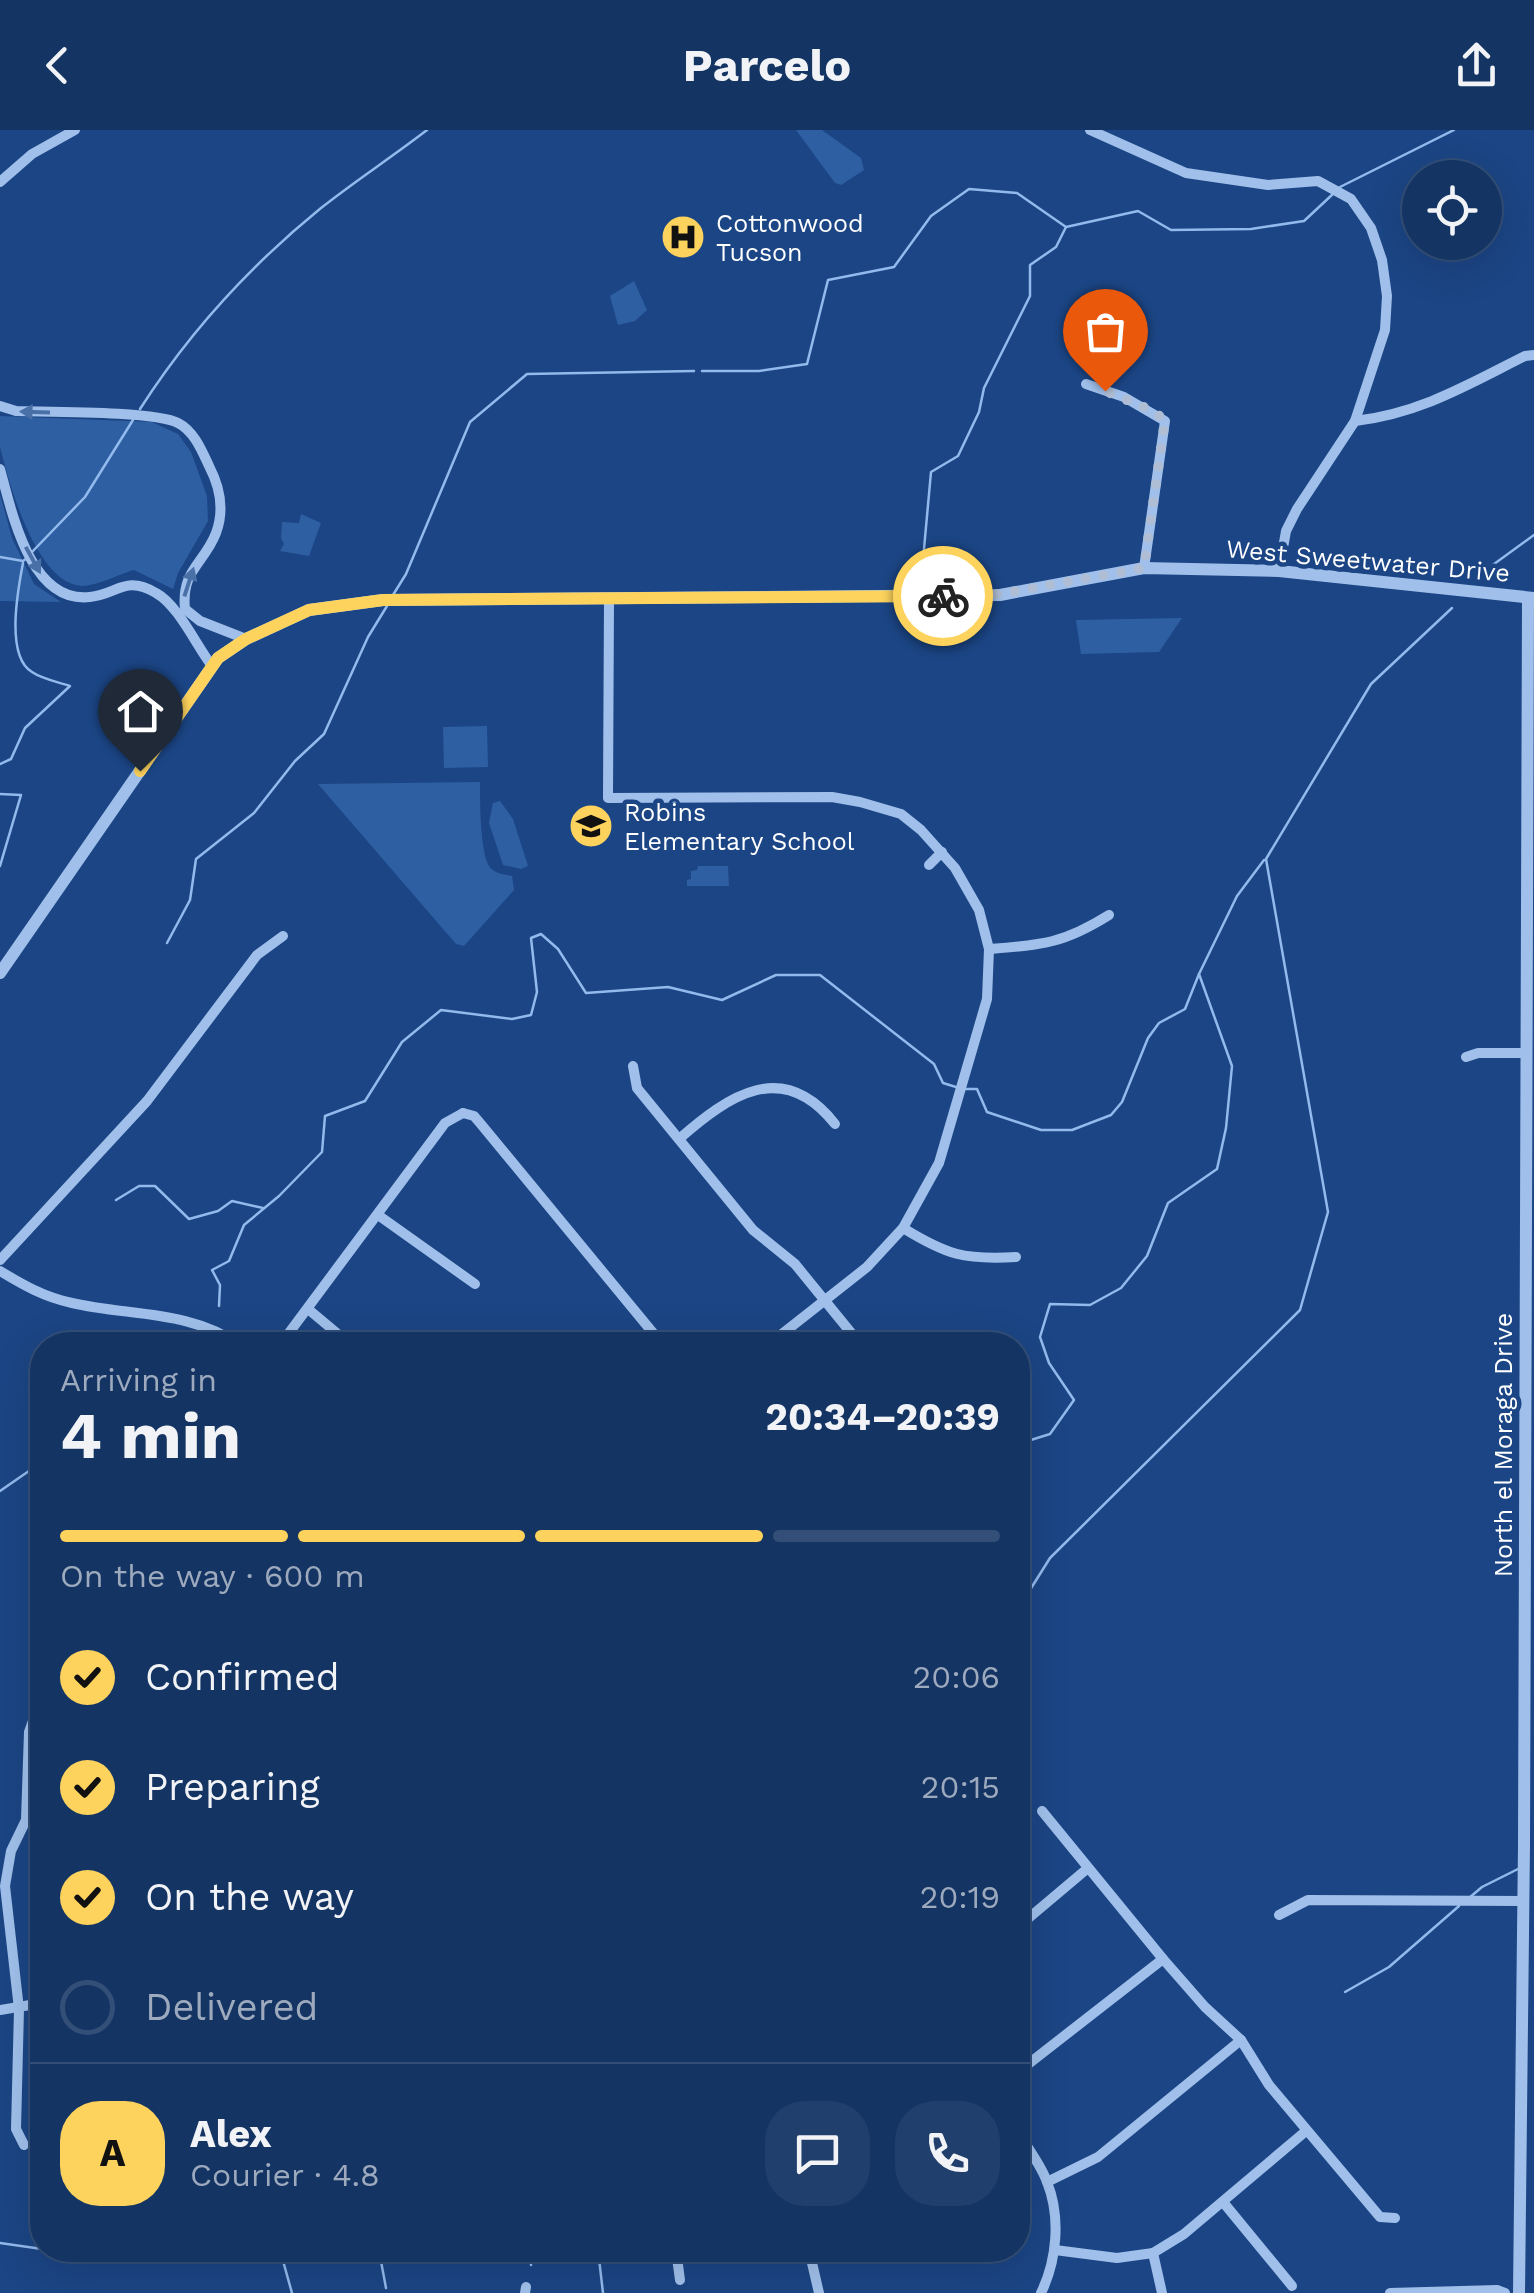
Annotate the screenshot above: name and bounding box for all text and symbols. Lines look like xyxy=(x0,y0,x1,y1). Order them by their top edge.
icon: back xyxy=(30,38,85,93)
icon: share xyxy=(1449,38,1504,93)
text: Parcelo xyxy=(683,39,851,92)
map controls xyxy=(1402,160,1502,260)
button: locate xyxy=(1402,160,1502,260)
place label: Cottonwood Tucson xyxy=(716,209,864,267)
hospital icon: Cottonwood Tucson xyxy=(660,214,706,260)
pin xyxy=(1063,289,1148,392)
icon: bag xyxy=(1078,304,1133,359)
one-way arrow xyxy=(18,403,50,419)
street label: West Sweetwater Drive xyxy=(1225,534,1511,588)
one-way arrow xyxy=(23,546,41,574)
courier xyxy=(893,546,993,646)
one-way arrow xyxy=(182,566,197,597)
icon: bike xyxy=(916,569,971,624)
pin xyxy=(98,669,183,772)
icon: home xyxy=(113,684,168,739)
place label: Robins Elementary School xyxy=(624,798,855,856)
school or university icon: Robins Elementary School xyxy=(568,803,614,849)
street label: North el Moraga Drive xyxy=(1489,1313,1518,1577)
text: Arriving in xyxy=(60,1361,217,1399)
text: 20:34–20:39 xyxy=(765,1395,1000,1439)
text: 4 min xyxy=(60,1398,241,1474)
text: On the way · 600 m xyxy=(60,1557,365,1595)
icon: check xyxy=(60,1650,115,1705)
text: Confirmed xyxy=(145,1655,340,1699)
text: 20:06 xyxy=(913,1658,1000,1696)
icon: check xyxy=(60,1760,115,1815)
text: Preparing xyxy=(145,1765,320,1809)
text: 20:15 xyxy=(921,1768,1000,1806)
icon: check xyxy=(60,1870,115,1925)
text: On the way xyxy=(145,1875,354,1919)
text: 20:19 xyxy=(920,1878,1000,1916)
text: Delivered xyxy=(145,1985,318,2029)
button: chat xyxy=(765,2101,870,2206)
button: phone xyxy=(895,2101,1000,2206)
text: Alex xyxy=(190,2112,272,2156)
text: A xyxy=(100,2131,125,2175)
text: Courier · 4.8 xyxy=(190,2156,380,2194)

